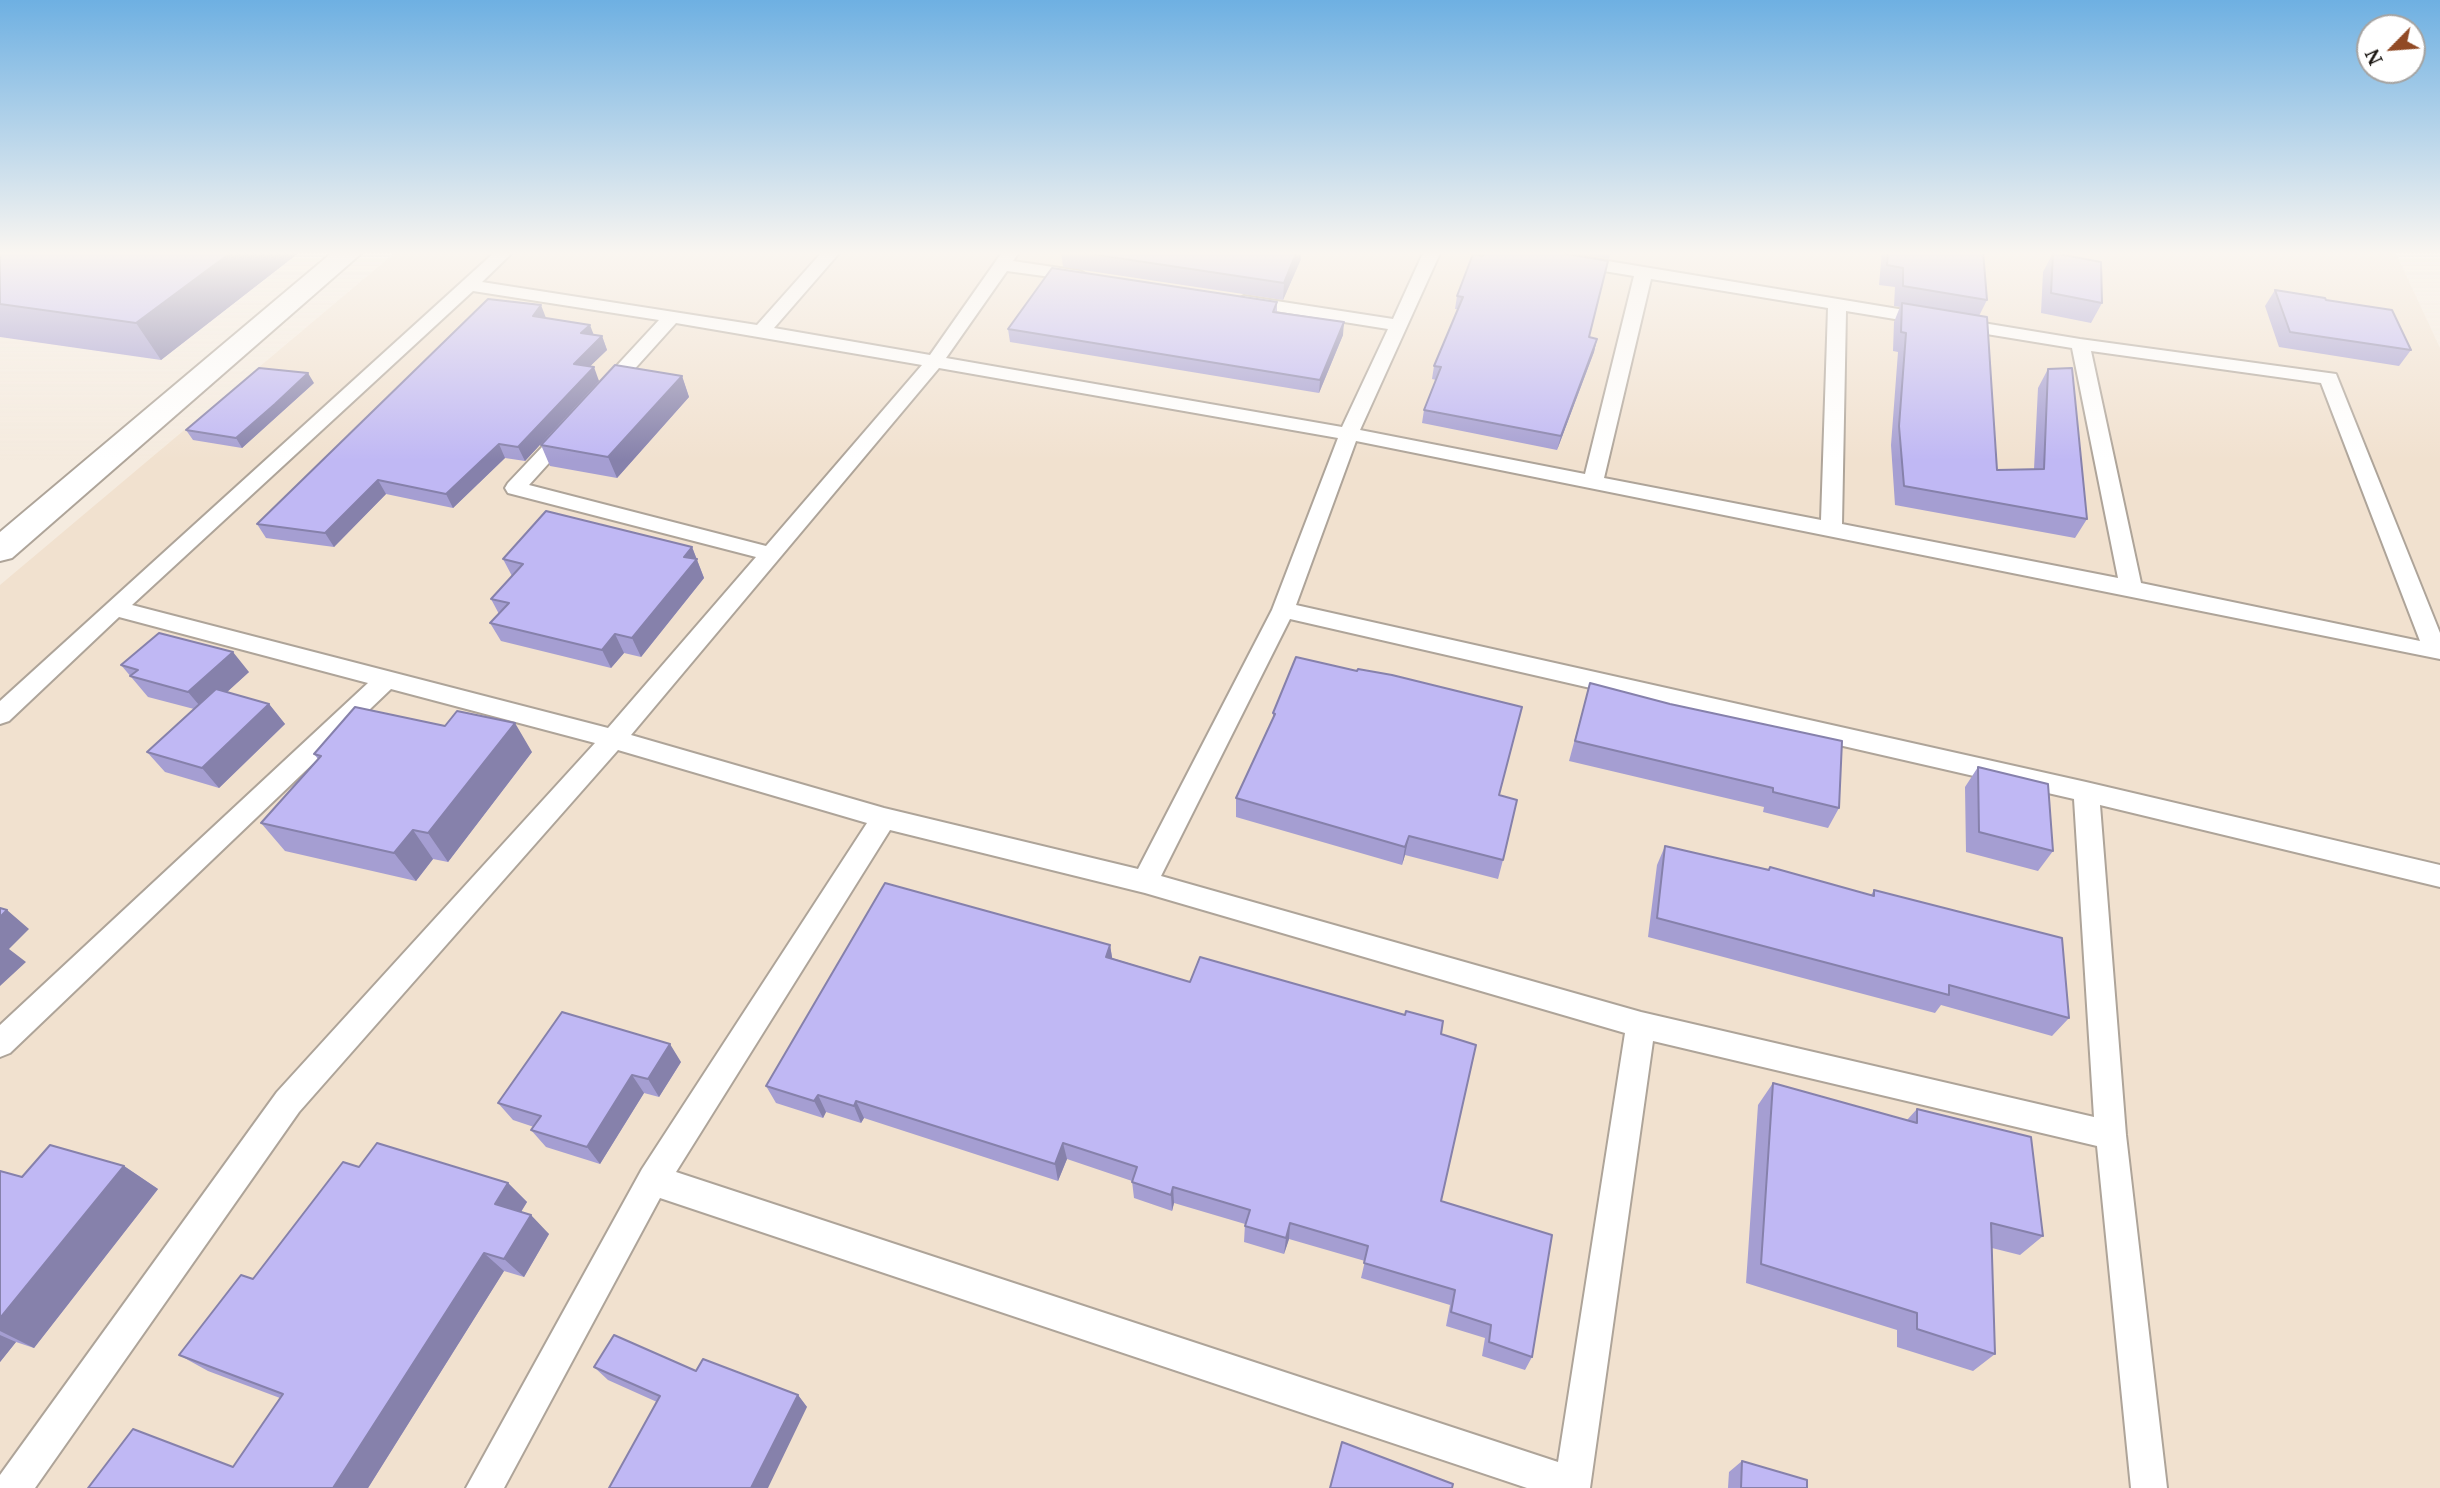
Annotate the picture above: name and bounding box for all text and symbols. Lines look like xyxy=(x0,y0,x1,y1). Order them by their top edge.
north arrow xyxy=(2356,14,2426,84)
text: N xyxy=(2359,45,2389,69)

